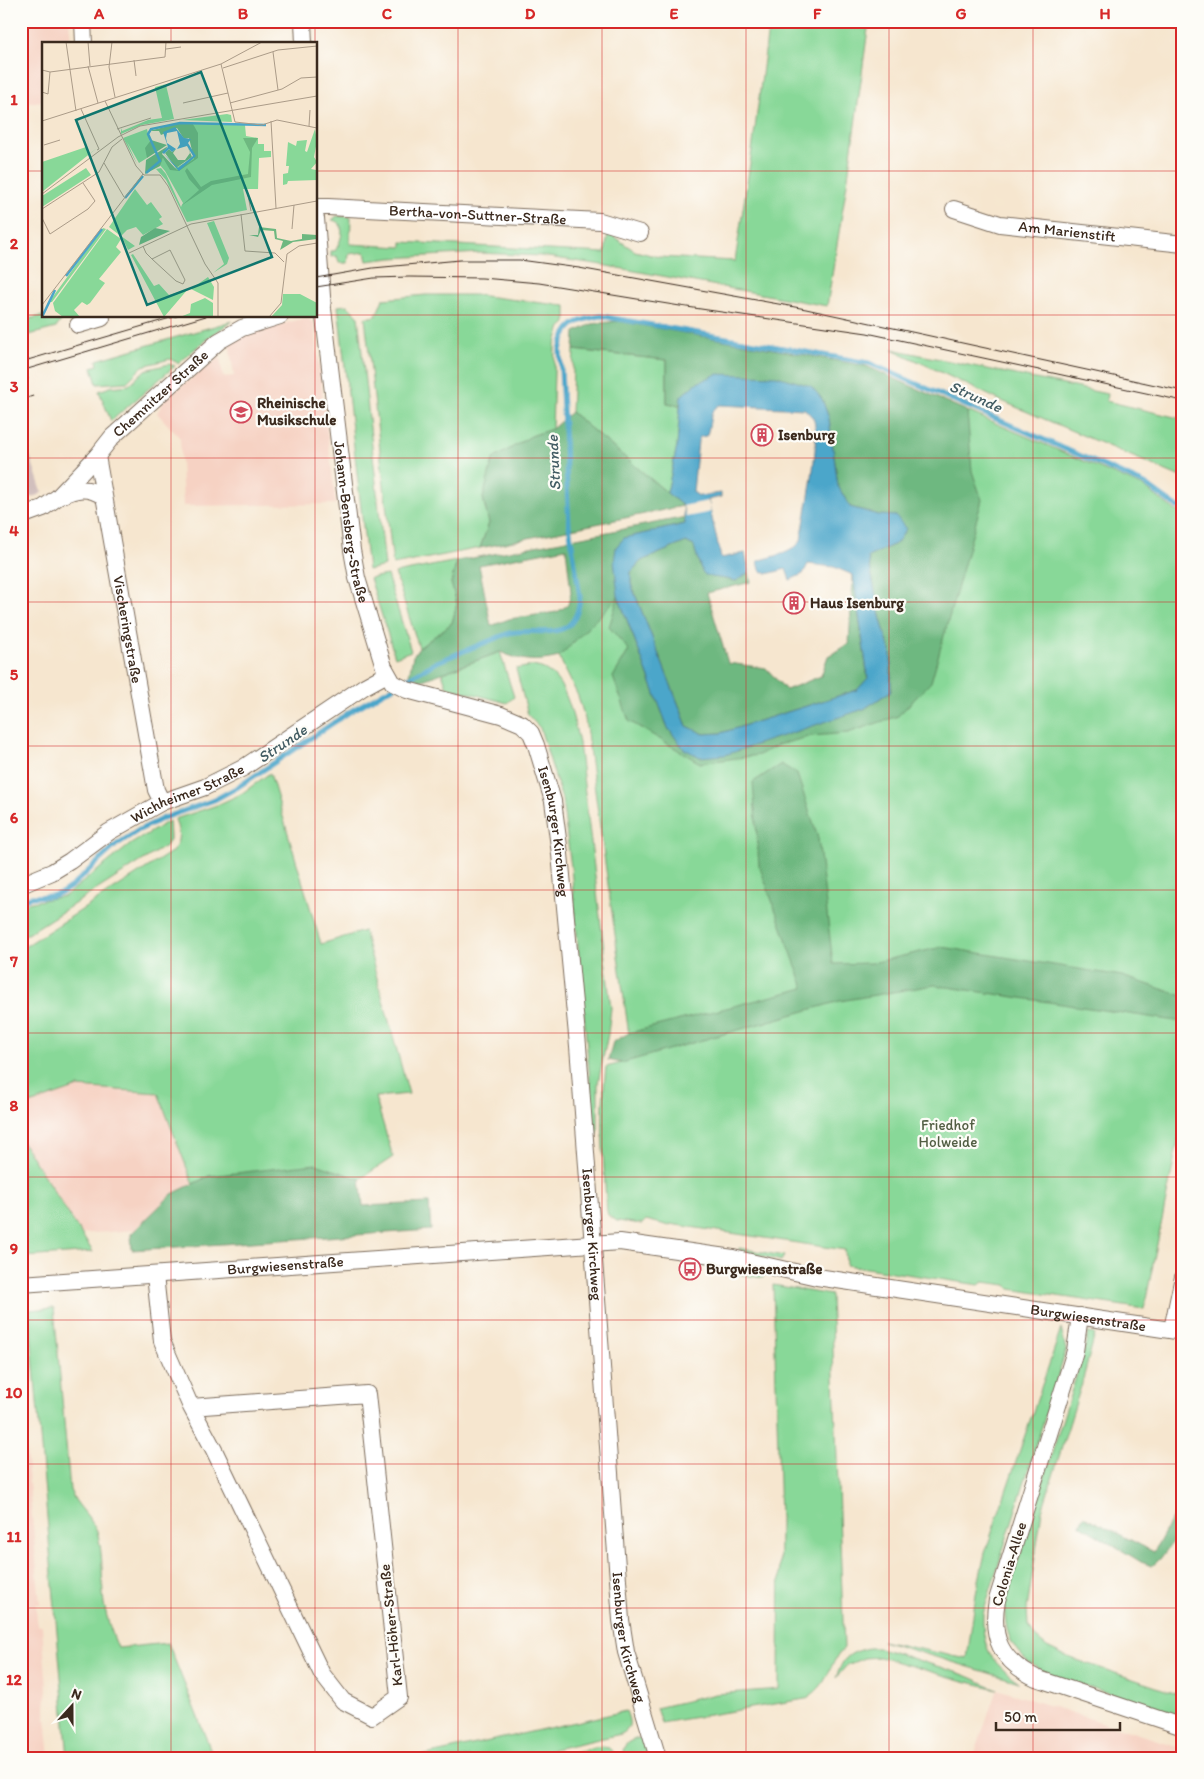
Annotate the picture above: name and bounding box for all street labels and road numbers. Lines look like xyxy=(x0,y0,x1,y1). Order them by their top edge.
street label: Bertha-von-Suttner-Straße xyxy=(389,201,567,228)
street label: Am Marienstift xyxy=(1018,217,1117,246)
street label: Chemnitzer Straße xyxy=(109,346,212,441)
street label: Johann-Bensberg-Straße xyxy=(330,440,373,605)
street label: Vischeringstraße xyxy=(109,574,146,685)
street label: Wichheimer Straße xyxy=(127,760,247,827)
street label: Isenburger Kirchweg xyxy=(534,764,573,898)
street label: Isenburger Kirchweg xyxy=(578,1167,606,1302)
street label: Burgwiesenstraße xyxy=(227,1252,344,1279)
street label: Burgwiesenstraße xyxy=(1029,1300,1147,1335)
street label: Colonia-Allee xyxy=(988,1520,1030,1608)
street label: Karl-Höher-Straße xyxy=(376,1563,406,1687)
street label: Isenburger Kirchweg xyxy=(608,1571,650,1705)

